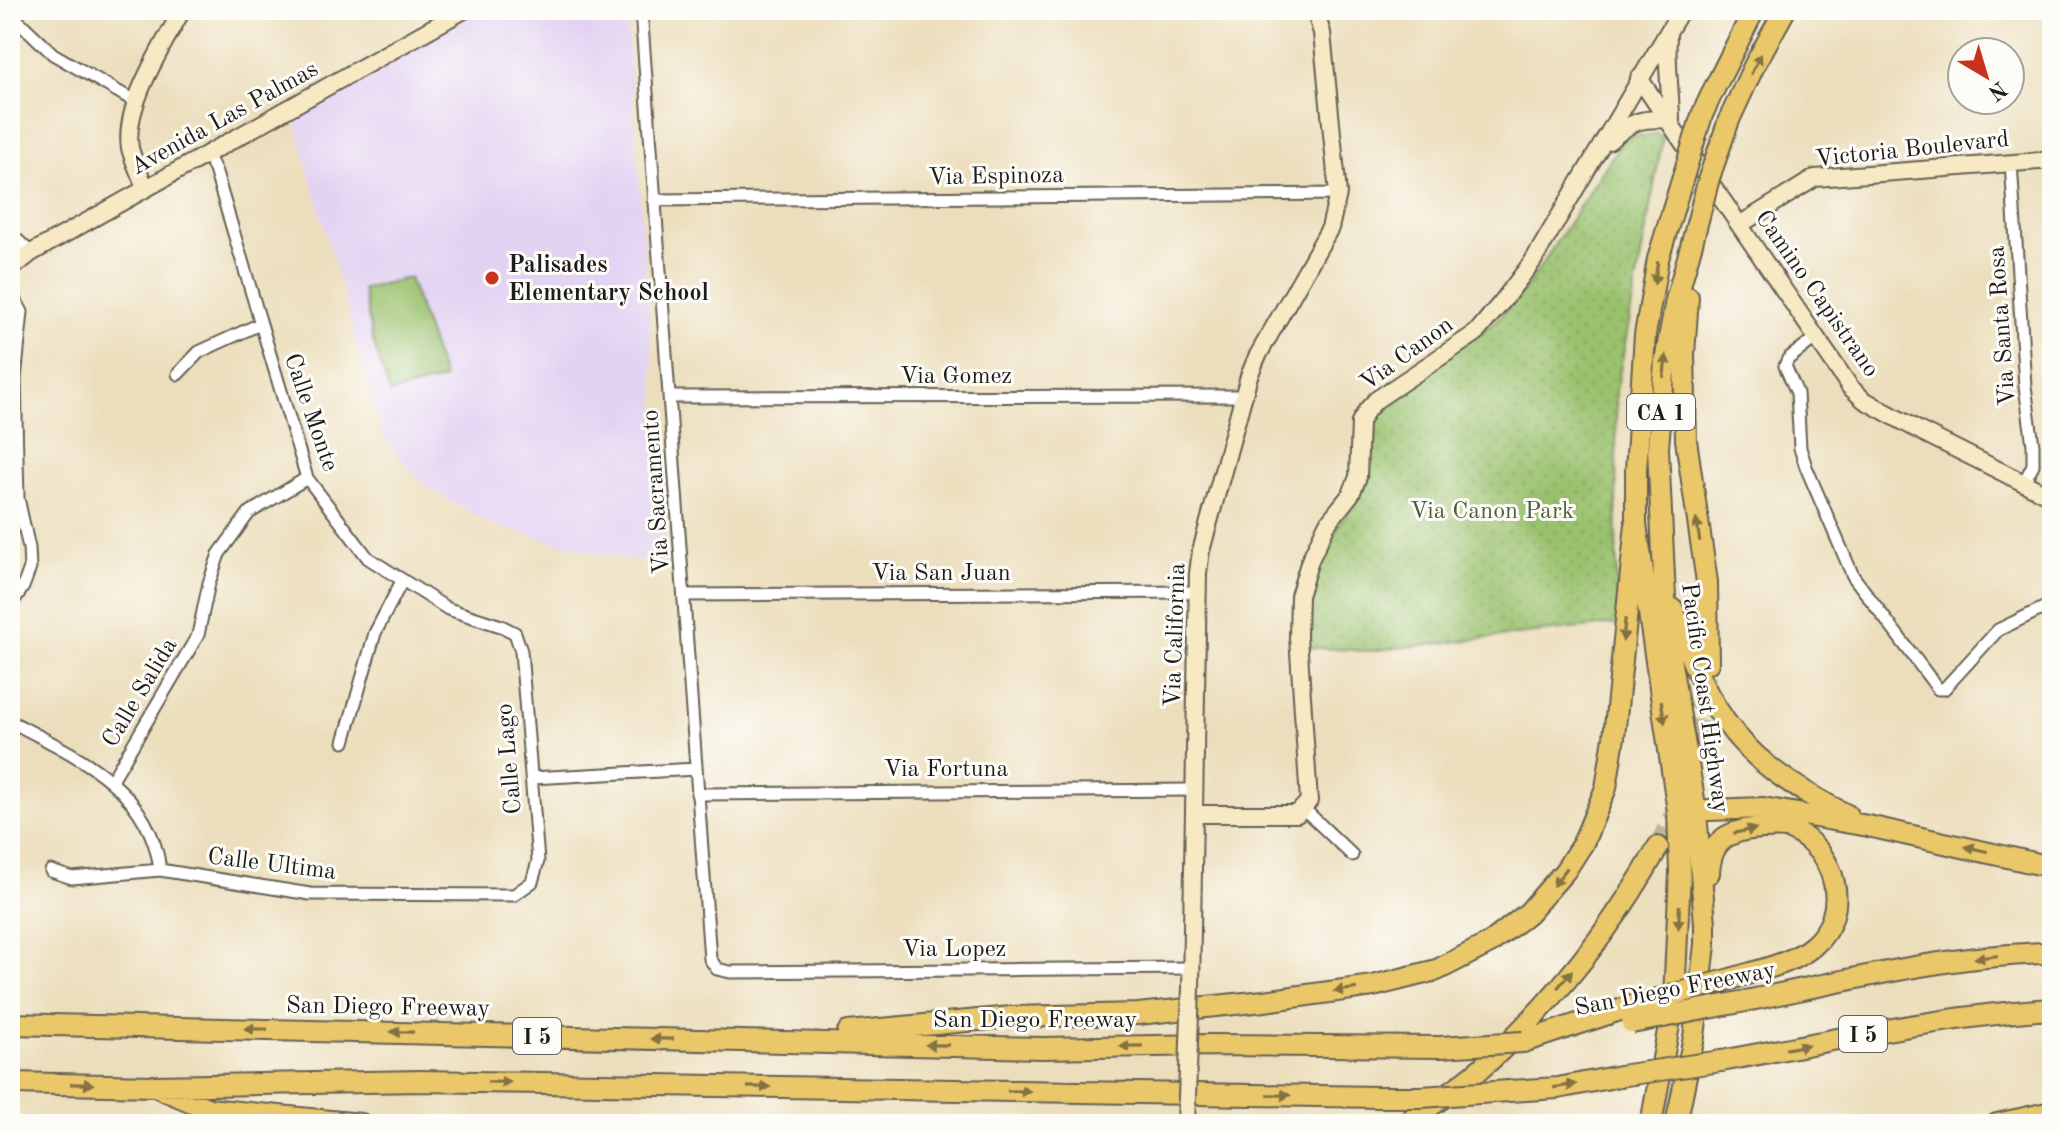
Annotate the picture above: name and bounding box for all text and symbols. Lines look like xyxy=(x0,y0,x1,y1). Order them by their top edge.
north arrow xyxy=(1946,36,2026,116)
one-way arrow xyxy=(1748,53,1762,75)
street label: Avenida Las Palmas xyxy=(127,57,323,180)
text: N xyxy=(1984,76,2010,104)
street label: Victoria Boulevard xyxy=(1814,128,2010,172)
street label: Via Espinoza xyxy=(928,164,1064,190)
street label: Camino Capistrano xyxy=(1750,206,1883,382)
street label: Via Santa Rosa xyxy=(1985,245,2021,407)
place label: Palisades Elementary School xyxy=(508,254,709,306)
one-way arrow xyxy=(1649,261,1661,286)
marker: Palisades Elementary School xyxy=(483,269,501,287)
street label: Via Canon xyxy=(1356,313,1458,396)
street label: Calle Monte xyxy=(279,351,341,475)
one-way arrow xyxy=(1658,353,1671,378)
street label: Via Gomez xyxy=(900,365,1012,389)
road number: CA 1 xyxy=(1627,394,1695,430)
street label: Via Sacramento xyxy=(639,409,675,575)
park label: Via Canon Park xyxy=(1410,500,1574,524)
one-way arrow xyxy=(1692,517,1704,542)
street label: Via San Juan xyxy=(871,562,1011,586)
street label: Via California xyxy=(1161,562,1191,708)
street label: Pacific Coast Highway xyxy=(1676,581,1732,815)
one-way arrow xyxy=(1617,618,1630,643)
street label: Calle Salida xyxy=(99,634,183,752)
one-way arrow xyxy=(1657,700,1669,725)
street label: Calle Lago xyxy=(493,702,527,815)
street label: Via Fortuna xyxy=(884,758,1009,782)
one-way arrow xyxy=(1732,825,1757,837)
one-way arrow xyxy=(1963,842,1988,855)
street label: Calle Ultima xyxy=(206,845,338,885)
one-way arrow xyxy=(1553,867,1569,887)
one-way arrow xyxy=(1673,905,1686,930)
street label: Via Lopez xyxy=(902,938,1006,962)
one-way arrow xyxy=(1973,951,1998,964)
street label: San Diego Freeway xyxy=(1573,959,1778,1021)
one-way arrow xyxy=(1556,969,1573,989)
one-way arrow xyxy=(1332,984,1357,997)
street label: San Diego Freeway xyxy=(286,994,491,1022)
street label: San Diego Freeway xyxy=(933,1009,1137,1033)
road number: I 5 xyxy=(1839,1016,1887,1052)
road number: I 5 xyxy=(513,1018,561,1054)
one-way arrow xyxy=(243,1023,268,1036)
one-way arrow xyxy=(389,1026,414,1039)
one-way arrow xyxy=(649,1032,674,1045)
one-way arrow xyxy=(924,1039,949,1051)
one-way arrow xyxy=(1118,1040,1143,1052)
one-way arrow xyxy=(1785,1040,1810,1052)
one-way arrow xyxy=(487,1076,512,1089)
one-way arrow xyxy=(70,1078,95,1091)
one-way arrow xyxy=(1552,1079,1577,1092)
one-way arrow xyxy=(747,1080,772,1093)
one-way arrow xyxy=(1007,1085,1032,1097)
one-way arrow xyxy=(1267,1089,1292,1101)

